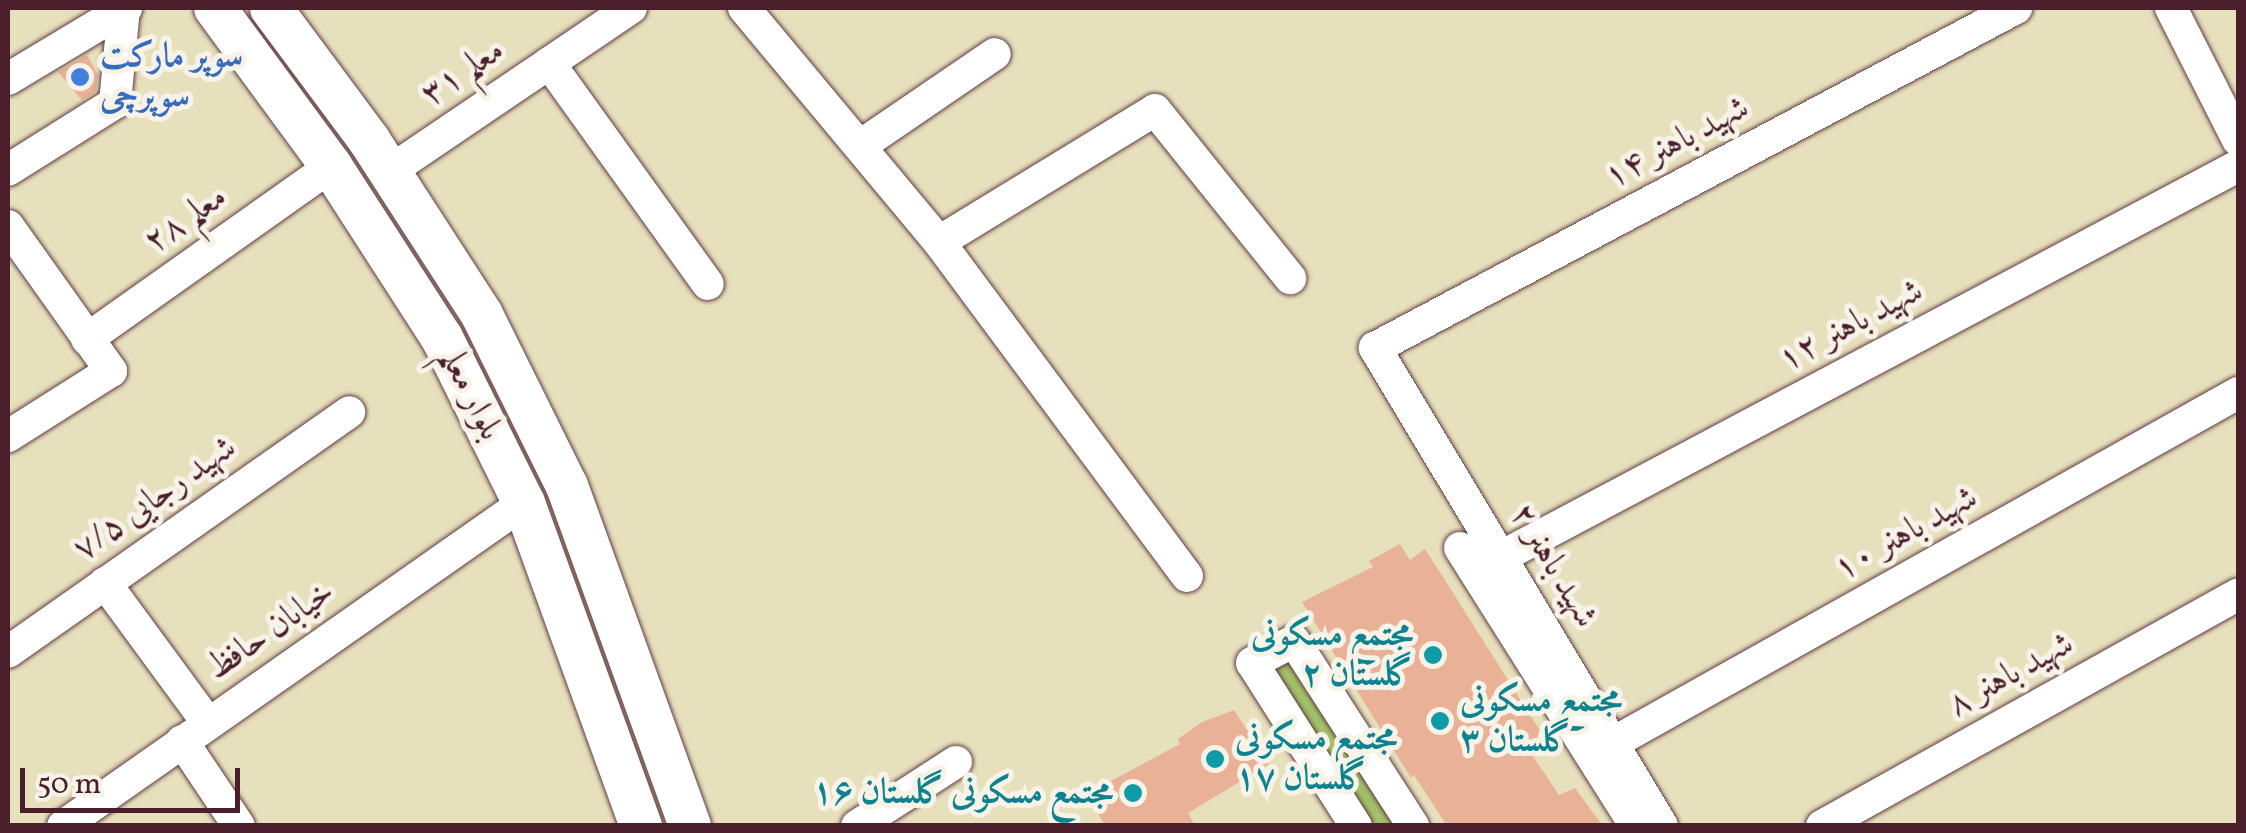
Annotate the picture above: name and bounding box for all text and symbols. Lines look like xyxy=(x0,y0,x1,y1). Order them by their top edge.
street label: معلم ۳۱ xyxy=(413,30,513,116)
place label: سوپر مارکت سوپرچی xyxy=(100,36,243,118)
marker: سوپر مارکت سوپرچی xyxy=(69,66,91,88)
street label: شهید باهنر ۱۴ xyxy=(1597,87,1757,199)
street label: معلم ۲۸ xyxy=(137,177,235,263)
street label: شهید باهنر ۱۲ xyxy=(1771,270,1931,382)
street label: بلوار معلم xyxy=(429,341,511,447)
street label: شهید رجایی ۷/۵ xyxy=(65,427,245,571)
street label: شهید باهنر ۱۰ xyxy=(1827,477,1985,591)
street label: شهید باهنر ۲ xyxy=(1500,496,1606,636)
street label: خیابان حافظ xyxy=(199,572,343,690)
place label: مجتمع مسکونی گلستان ۲ xyxy=(1251,614,1413,696)
street label: شهید باهنر ۸ xyxy=(1941,623,2081,727)
marker: مجتمع مسکونی گلستان ۲ xyxy=(1422,644,1444,666)
place label: مجتمع مسکونی گلستان ۳ xyxy=(1460,680,1622,762)
marker: مجتمع مسکونی گلستان ۳ xyxy=(1429,710,1451,732)
place label: مجتمع مسکونی گلستان ۱۷ xyxy=(1235,718,1397,800)
scale bar xyxy=(25,748,245,810)
marker: مجتمع مسکونی گلستان ۱۷ xyxy=(1204,748,1226,770)
text: 50 m xyxy=(37,764,101,806)
place label: مجتمع مسکونی گلستان ۱۶ xyxy=(812,772,1113,814)
marker: مجتمع مسکونی گلستان ۱۶ xyxy=(1122,782,1144,804)

